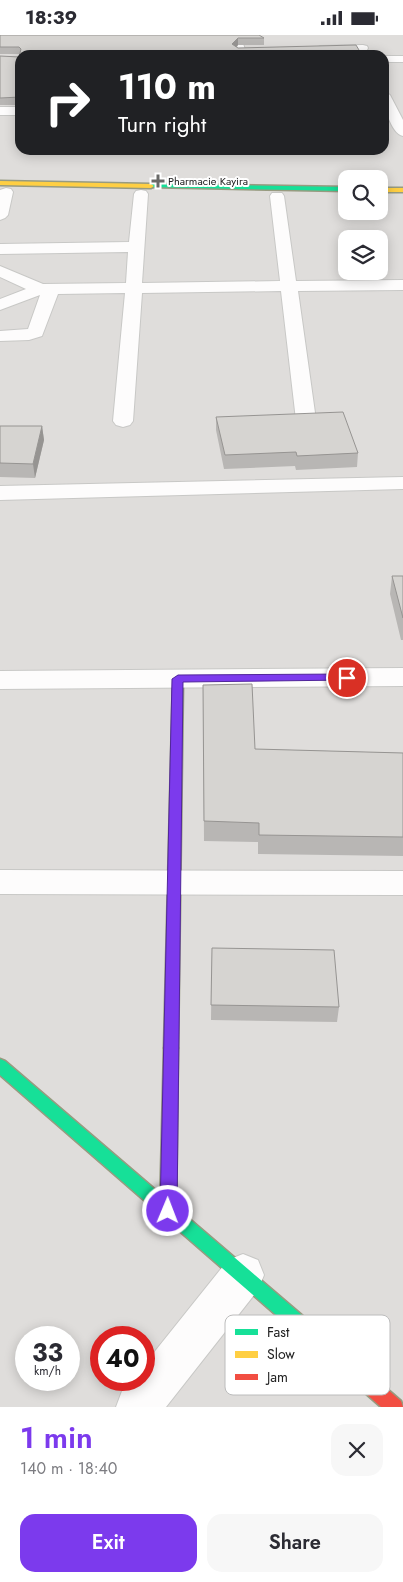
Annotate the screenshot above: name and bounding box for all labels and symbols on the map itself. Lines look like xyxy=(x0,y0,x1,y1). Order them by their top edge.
place label: Pharmacie Kayira xyxy=(168,173,248,189)
marker: Pharmacie Kayira xyxy=(152,175,164,187)
pin xyxy=(326,657,368,699)
position arrow xyxy=(141,1184,193,1236)
legend xyxy=(225,1315,390,1395)
text: Fast xyxy=(267,1322,290,1342)
speed limit sign: 40 xyxy=(90,1326,155,1391)
text: Slow xyxy=(267,1344,295,1364)
text: Jam xyxy=(265,1367,288,1387)

